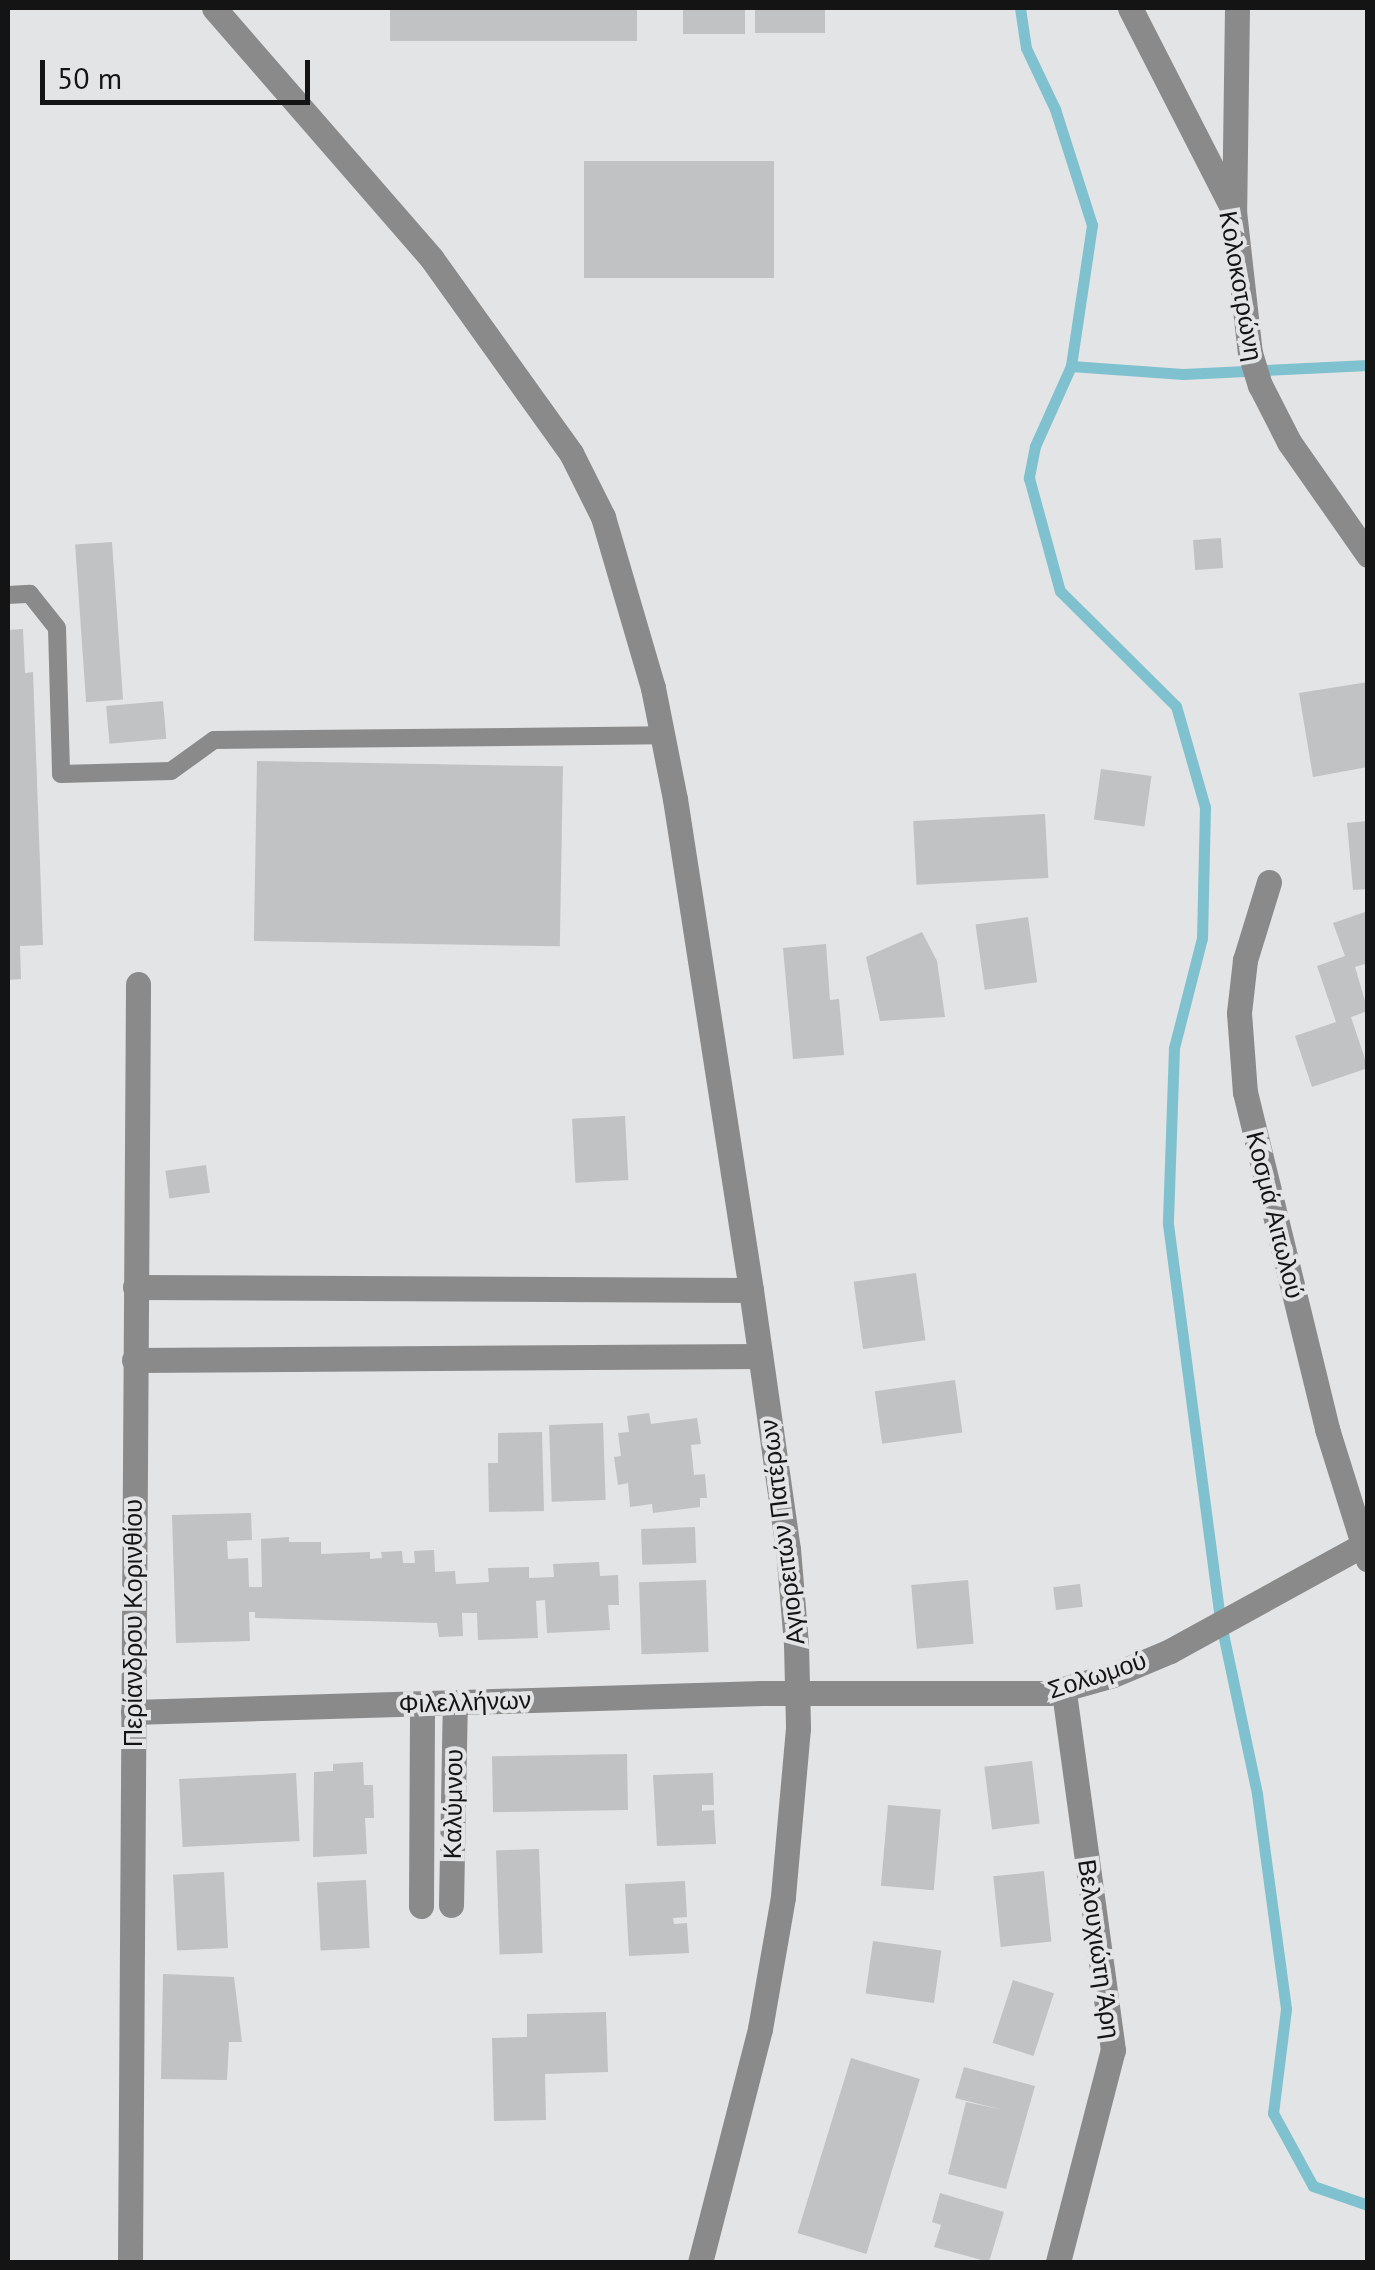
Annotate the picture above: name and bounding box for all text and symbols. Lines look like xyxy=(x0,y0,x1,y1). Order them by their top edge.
scale bar xyxy=(45,40,315,102)
text: 50 m xyxy=(57,58,122,97)
street label: Κολοκοτρώνη xyxy=(1213,209,1269,363)
street label: Κοσμά Αιτωλού xyxy=(1240,1128,1310,1302)
street label: Αγιορειτών Πατέρων xyxy=(753,1417,811,1647)
street label: Περίανδρου Κορινθίου xyxy=(118,1499,148,1747)
street label: Σολωμού xyxy=(1044,1645,1150,1705)
street label: Φιλελλήνων xyxy=(398,1685,532,1719)
street label: Καλύμνου xyxy=(437,1749,469,1859)
street label: Βελουχιώτη Άρη xyxy=(1072,1857,1126,2041)

